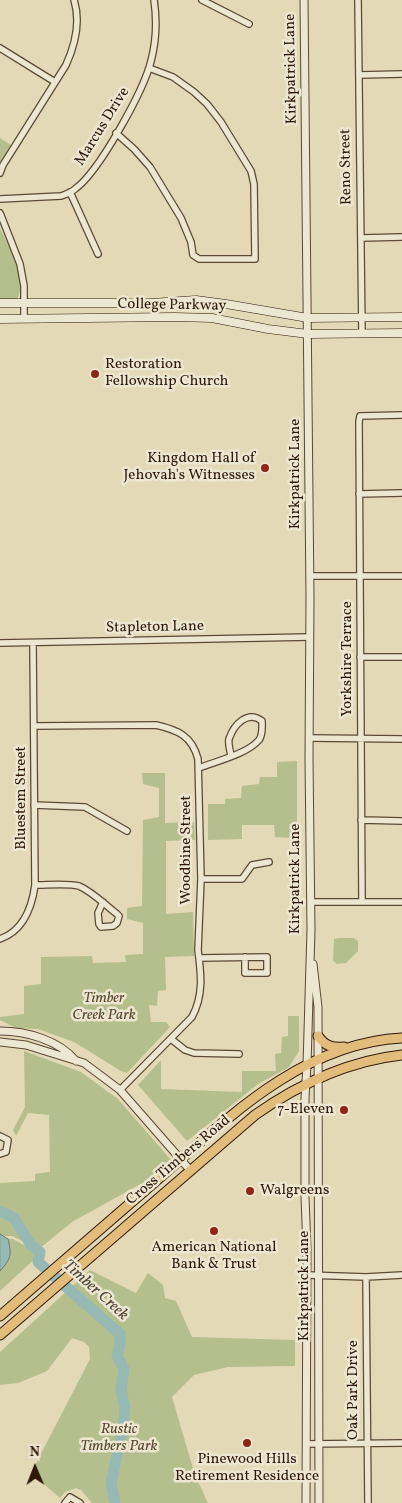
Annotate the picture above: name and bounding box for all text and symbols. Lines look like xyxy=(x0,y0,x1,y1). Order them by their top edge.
street label: Kirkpatrick Lane xyxy=(282,14,302,124)
street label: Marcus Drive xyxy=(72,85,134,169)
street label: Reno Street xyxy=(337,129,357,205)
street label: College Parkway xyxy=(117,296,227,316)
place label: Restoration Fellowship Church xyxy=(105,356,228,391)
marker: Restoration Fellowship Church xyxy=(89,368,101,380)
street label: Kirkpatrick Lane xyxy=(287,419,305,529)
place label: Kingdom Hall of Jehovah's Witnesses xyxy=(123,450,255,485)
marker: Kingdom Hall of Jehovah's Witnesses xyxy=(259,462,271,474)
street label: Yorkshire Terrace xyxy=(339,601,357,717)
street label: Stapleton Lane xyxy=(106,618,204,638)
street label: Bluestem Street xyxy=(13,746,31,850)
street label: Woodbine Street xyxy=(178,795,196,905)
street label: Kirkpatrick Lane xyxy=(287,824,305,934)
park label: Timber Creek Park xyxy=(72,990,136,1025)
place label: 7-Eleven xyxy=(277,1101,334,1119)
marker: 7-Eleven xyxy=(338,1104,350,1116)
street label: Cross Timbers Road xyxy=(123,1112,235,1210)
place label: Walgreens xyxy=(260,1182,329,1200)
marker: Walgreens xyxy=(244,1185,256,1197)
marker: American National Bank & Trust xyxy=(208,1225,220,1237)
street label: Kirkpatrick Lane xyxy=(296,1231,314,1341)
place label: American National Bank & Trust xyxy=(152,1239,276,1274)
water label: Timber Creek xyxy=(58,1257,132,1325)
street label: Oak Park Drive xyxy=(345,1340,363,1440)
park label: Rustic Timbers Park xyxy=(81,1421,157,1456)
marker: Pinewood Hills Retirement Residence xyxy=(241,1437,253,1449)
north arrow xyxy=(10,1443,60,1493)
text: N xyxy=(29,1443,40,1462)
place label: Pinewood Hills Retirement Residence xyxy=(175,1451,319,1486)

